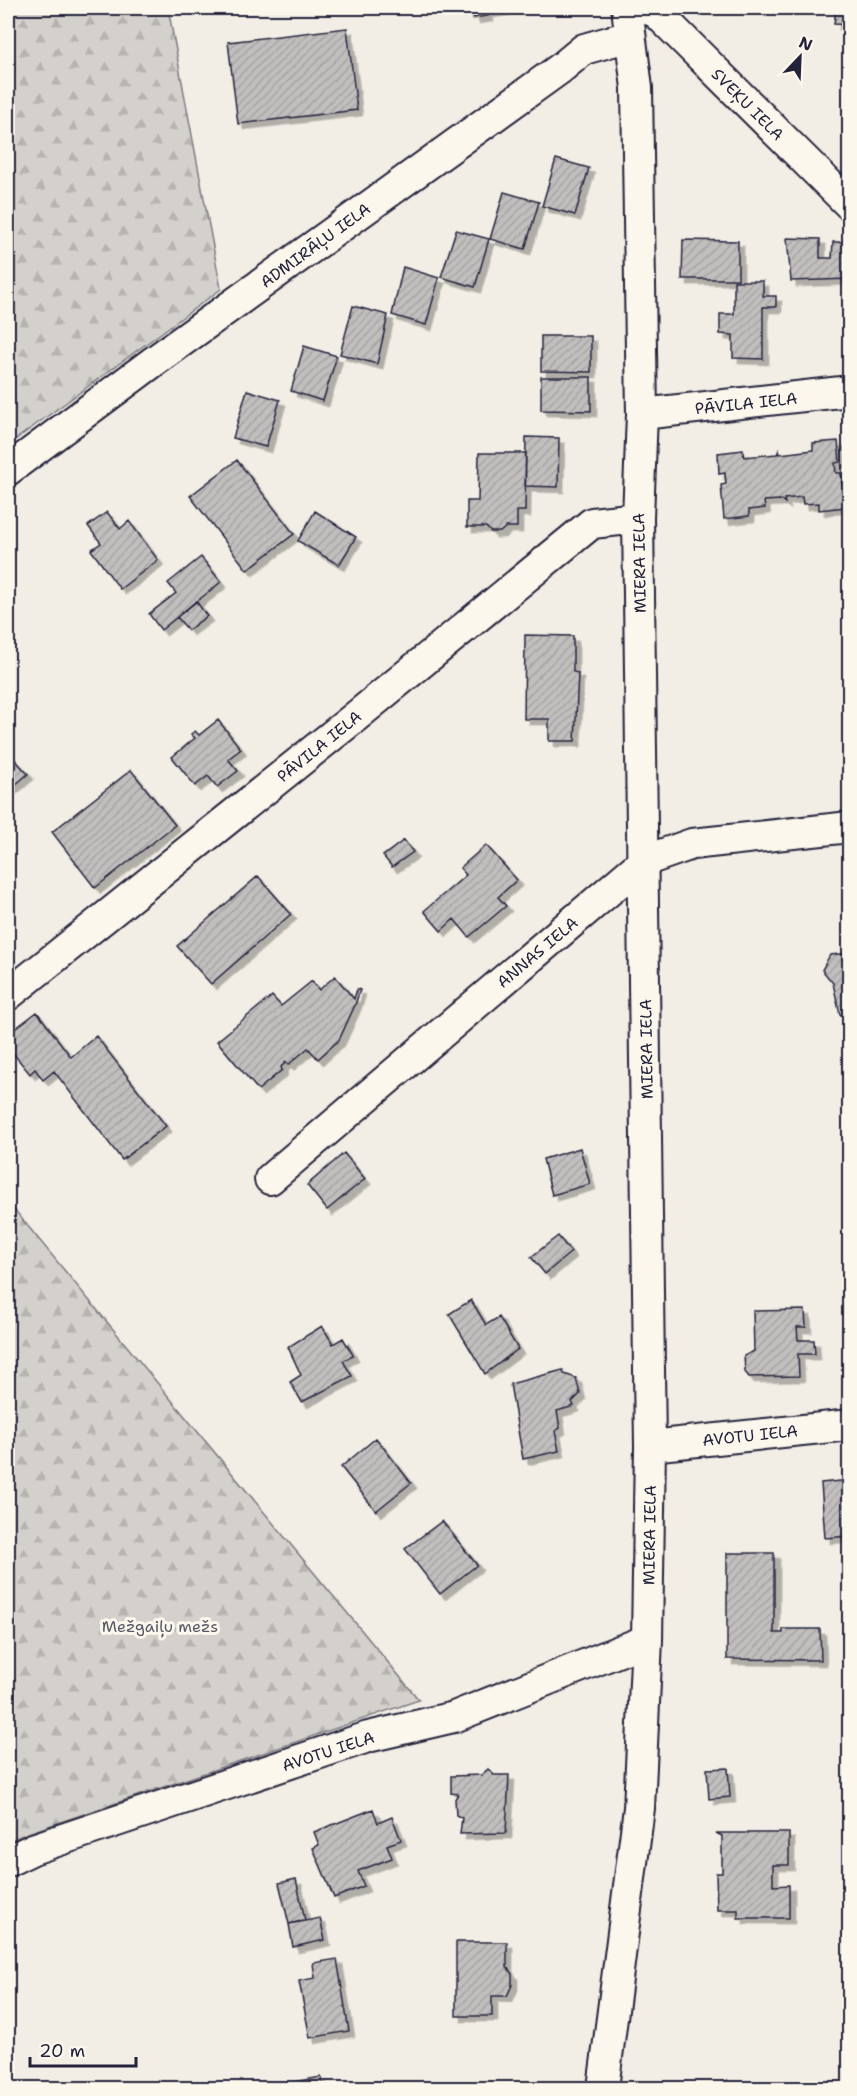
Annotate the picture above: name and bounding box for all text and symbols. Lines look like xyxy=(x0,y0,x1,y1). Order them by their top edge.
north arrow xyxy=(770,27,830,87)
text: N xyxy=(796,32,816,56)
street label: SVEĶU IELA xyxy=(706,64,788,146)
street label: ADMIRĀĻU IELA xyxy=(256,198,375,293)
street label: PĀVILA IELA xyxy=(694,388,798,419)
street label: MIERA IELA xyxy=(628,513,651,613)
street label: PĀVILA IELA xyxy=(273,706,366,787)
street label: ANNAS IELA xyxy=(492,912,582,992)
street label: MIERA IELA xyxy=(635,999,658,1099)
street label: AVOTU IELA xyxy=(701,1420,799,1451)
street label: MIERA IELA xyxy=(638,1485,661,1585)
park label: Mežgaiļu mežs xyxy=(102,1616,218,1638)
street label: AVOTU IELA xyxy=(279,1727,377,1776)
scale bar xyxy=(30,2030,136,2068)
text: 20 m xyxy=(39,2039,85,2063)

